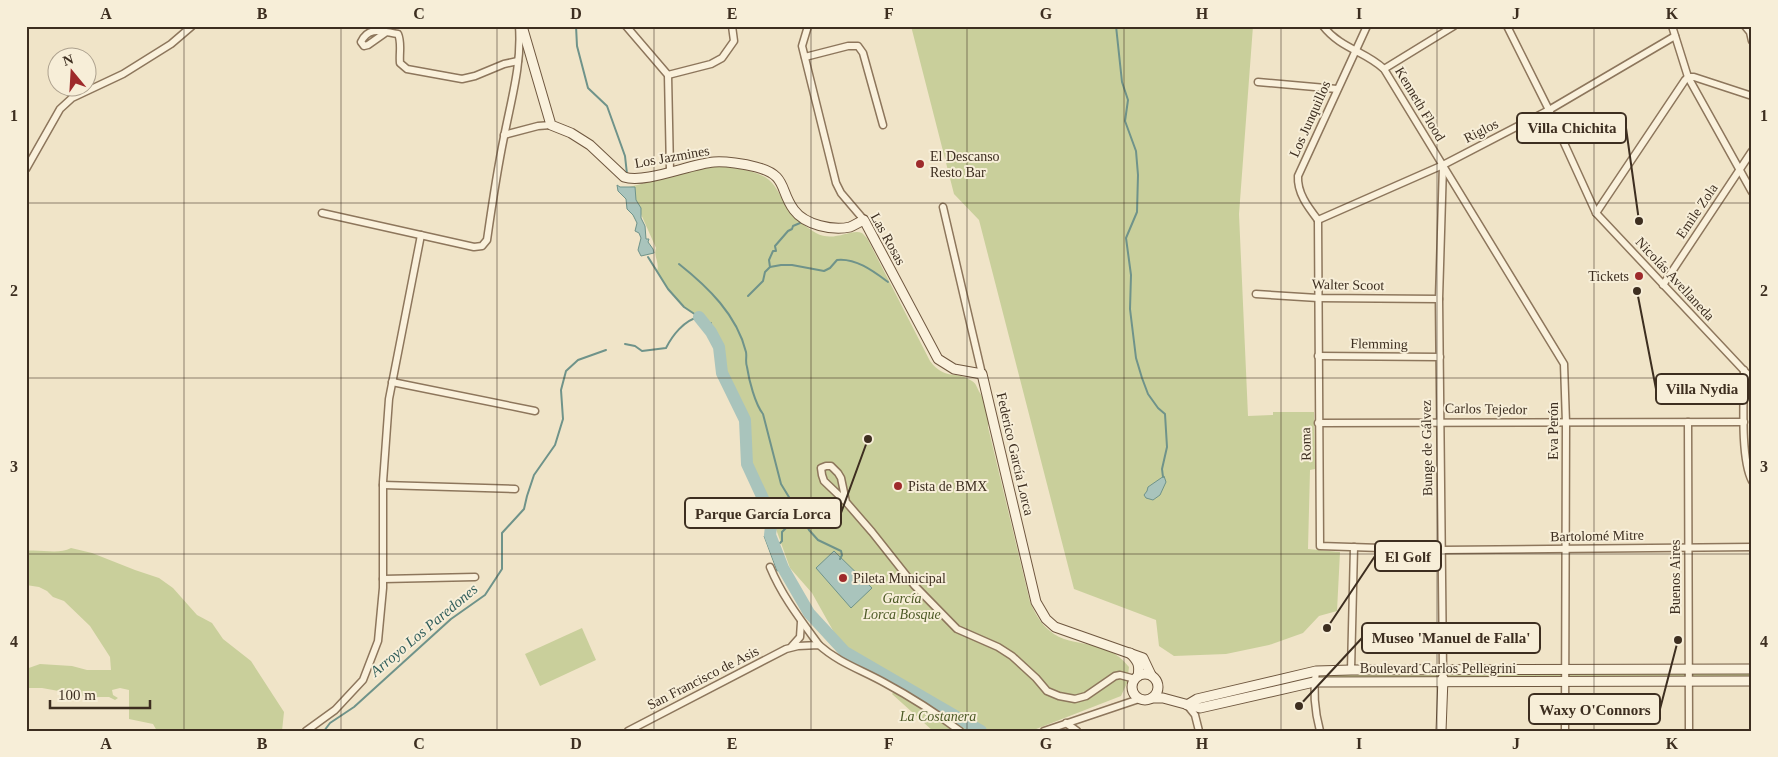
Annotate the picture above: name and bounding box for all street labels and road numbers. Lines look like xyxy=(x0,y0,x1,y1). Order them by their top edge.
street label: Kenneth Flood xyxy=(1392,64,1448,144)
street label: Los Junquillos xyxy=(1286,78,1334,160)
street label: Riglos xyxy=(1461,116,1501,146)
street label: Los Jazmines xyxy=(633,143,711,171)
street label: Emile Zola xyxy=(1673,180,1721,241)
street label: Las Rosas xyxy=(868,210,908,268)
street label: Nicolás Avellaneda xyxy=(1633,234,1718,324)
street label: Walter Scoot xyxy=(1312,277,1384,293)
street label: Flemming xyxy=(1350,336,1408,352)
street label: Federico García Lorca xyxy=(994,391,1037,518)
street label: Bunge de Gálvez xyxy=(1419,400,1435,496)
street label: Carlos Tejedor xyxy=(1445,401,1528,417)
street label: Eva Perón xyxy=(1546,402,1561,460)
street label: Roma xyxy=(1298,426,1314,461)
street label: Bartolomé Mitre xyxy=(1550,528,1644,544)
street label: Buenos Aires xyxy=(1668,539,1683,615)
street label: San Francisco de Asis xyxy=(645,643,761,713)
street label: Boulevard Carlos Pellegrini xyxy=(1360,661,1516,676)

